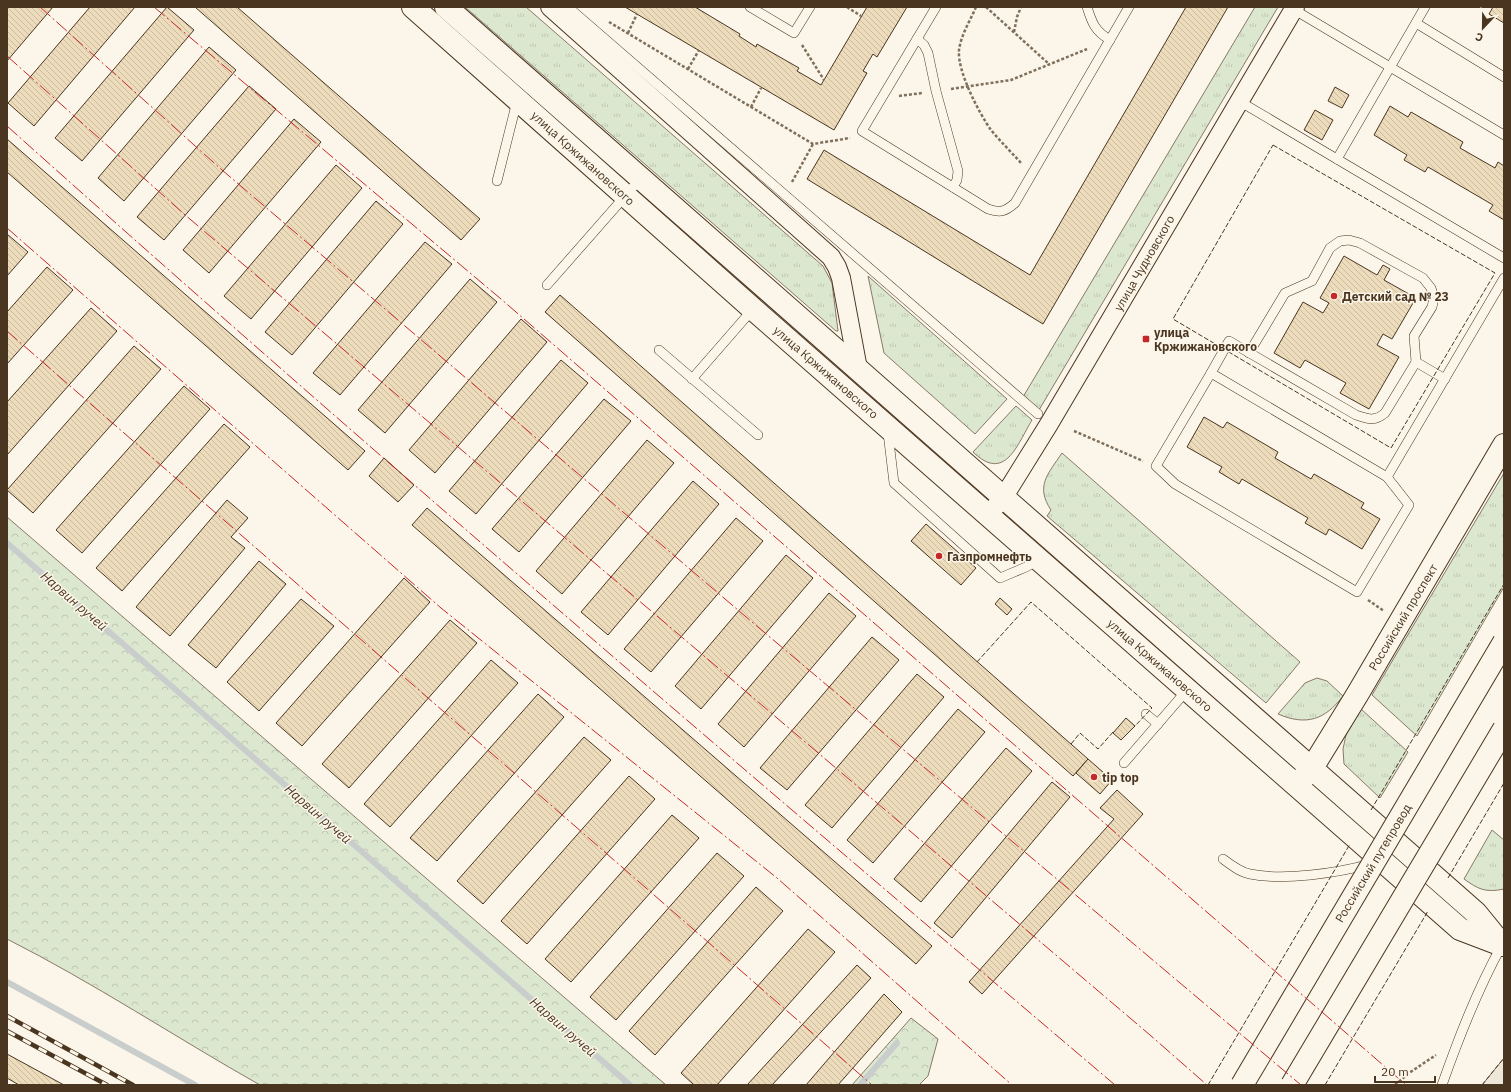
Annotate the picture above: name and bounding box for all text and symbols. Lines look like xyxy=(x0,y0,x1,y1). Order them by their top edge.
north arrow xyxy=(1463,8,1503,48)
text: С xyxy=(1473,29,1485,45)
street label: улица Кржижановского xyxy=(528,108,638,209)
street label: улица Чудновского xyxy=(1110,212,1178,314)
place label: Детский сад № 23 xyxy=(1342,289,1449,304)
marker: Детский сад № 23 xyxy=(1329,291,1339,301)
street label: улица Кржижановского xyxy=(771,322,882,422)
place label: улица Кржижановского xyxy=(1154,325,1257,354)
marker: улица Кржижановского xyxy=(1141,334,1151,344)
place label: Газпромнефть xyxy=(947,549,1032,564)
marker: Газпромнефть xyxy=(934,551,944,561)
street label: Российский проспект xyxy=(1365,561,1441,673)
water label: Нарвин ручей xyxy=(37,567,111,635)
street label: улица Кржижановского xyxy=(1105,615,1216,715)
place label: tip top xyxy=(1102,770,1139,785)
marker: tip top xyxy=(1089,772,1099,782)
water label: Нарвин ручей xyxy=(281,780,355,848)
street label: Российский путепровод xyxy=(1332,801,1414,925)
water label: Нарвин ручей xyxy=(526,993,600,1061)
scale bar xyxy=(1375,1058,1435,1084)
text: 20 m xyxy=(1381,1064,1409,1079)

